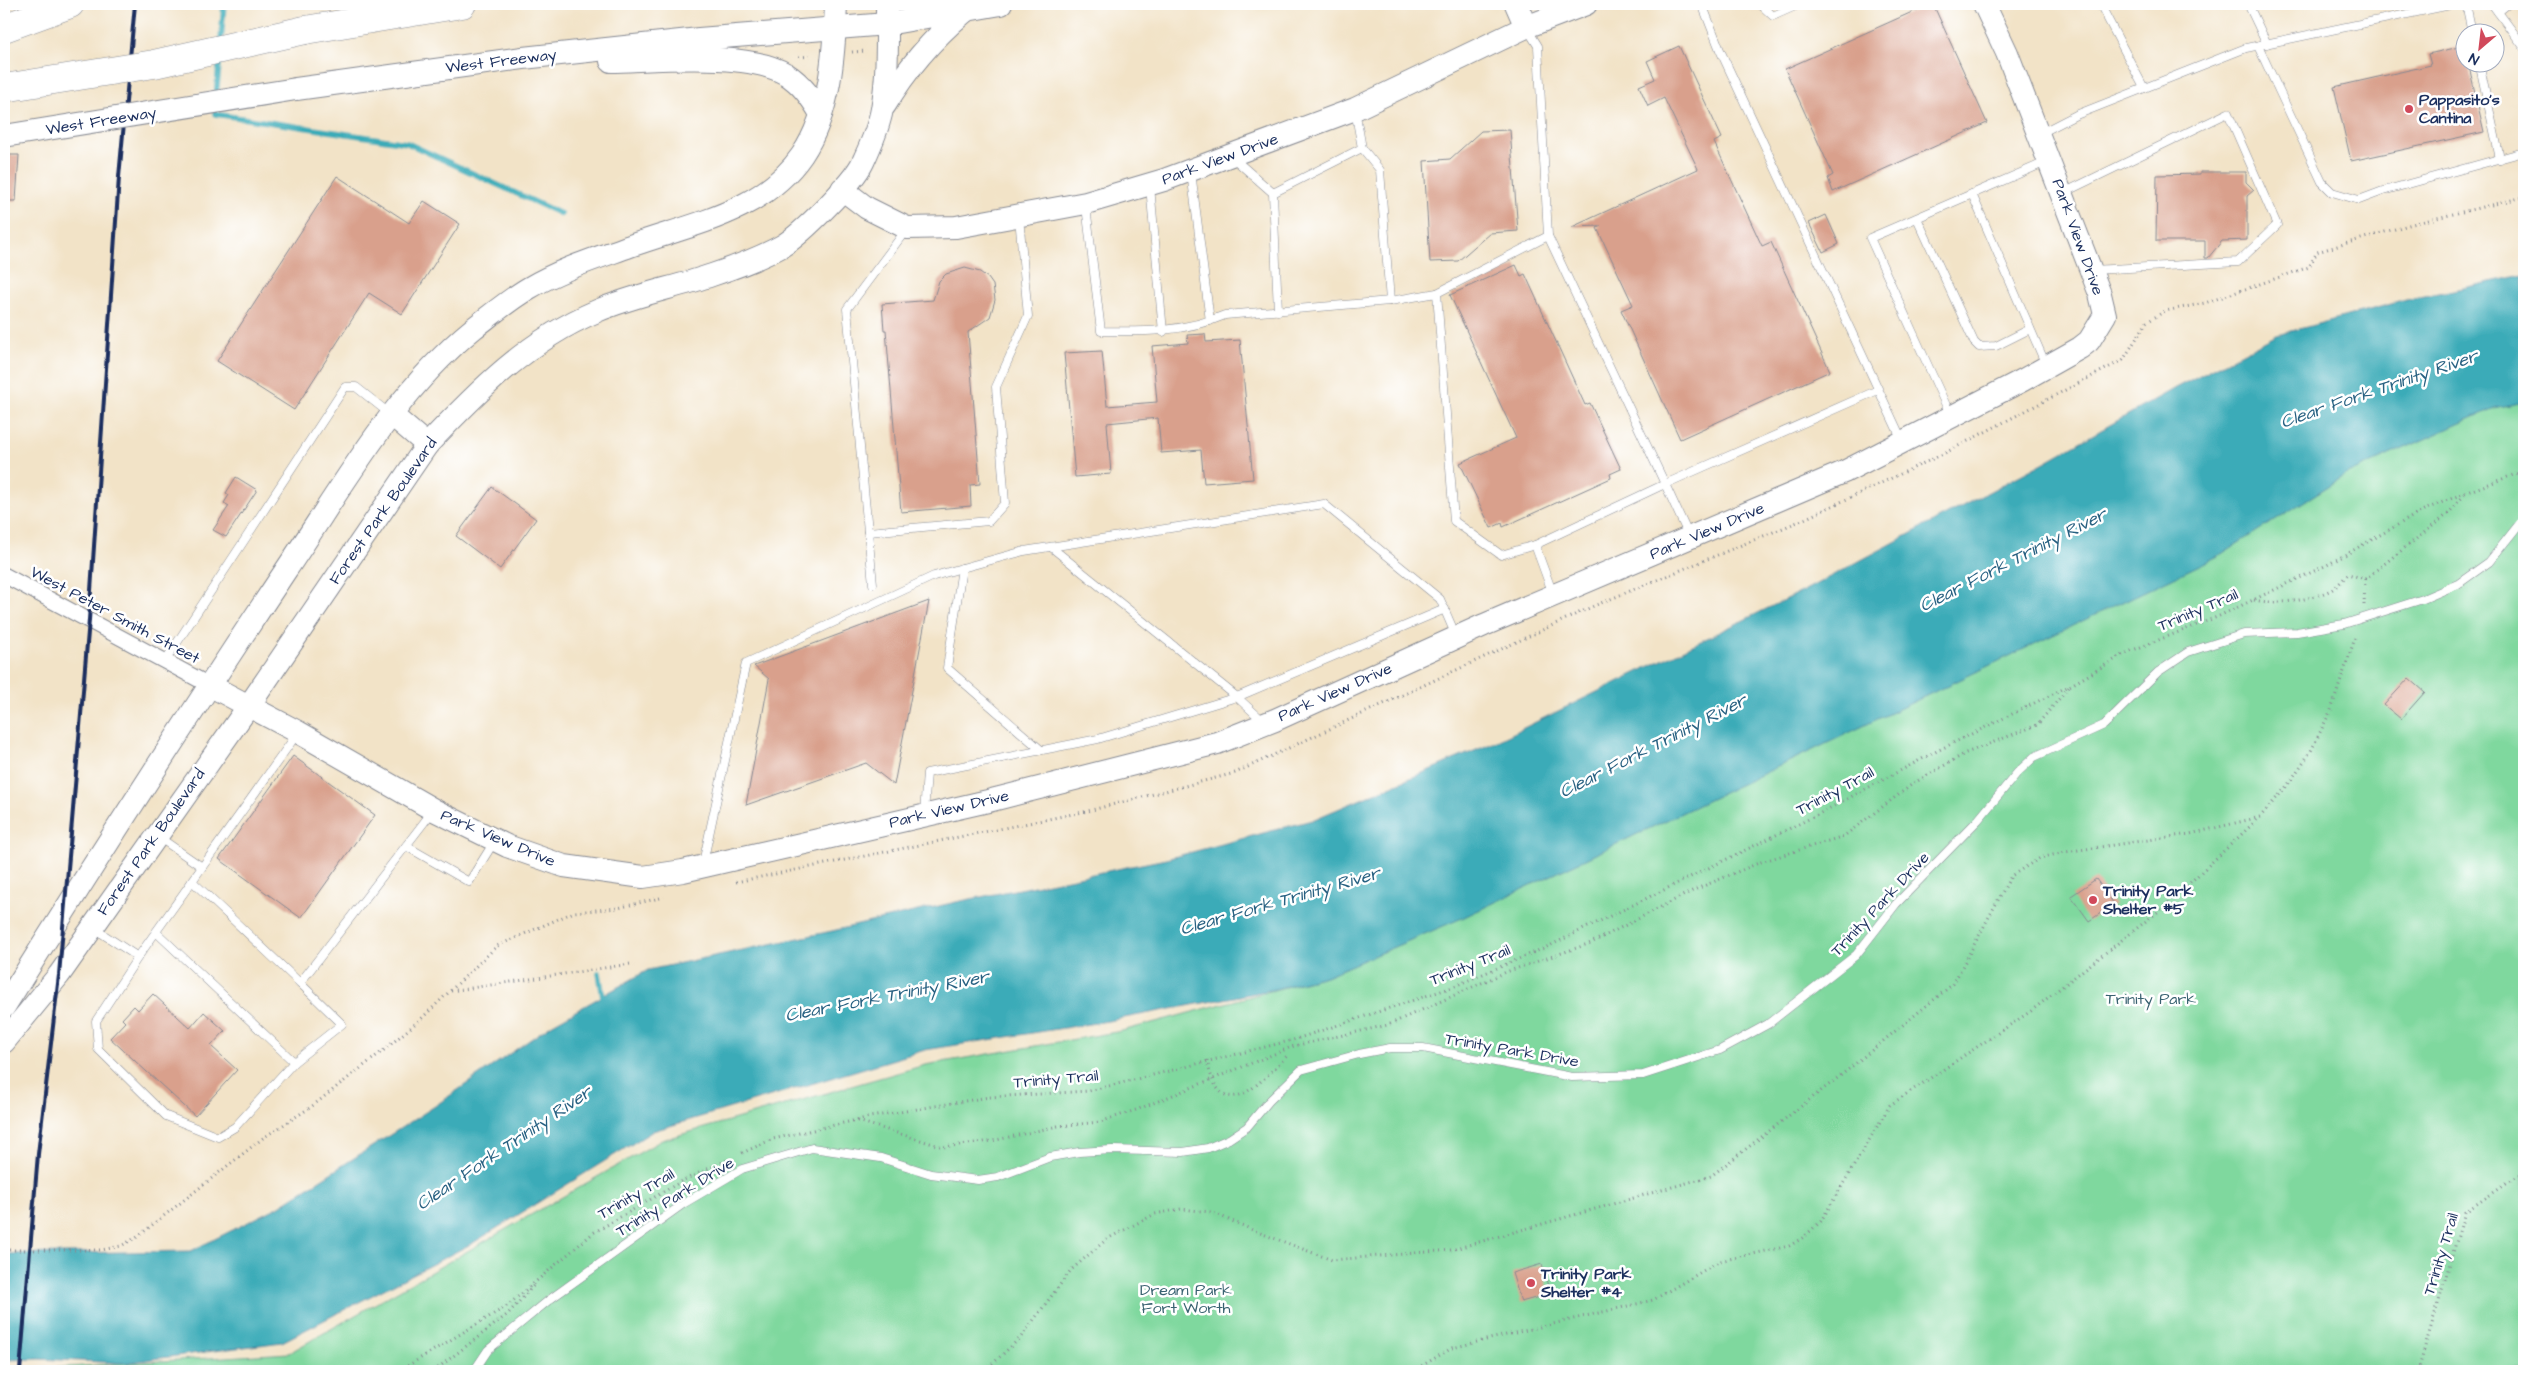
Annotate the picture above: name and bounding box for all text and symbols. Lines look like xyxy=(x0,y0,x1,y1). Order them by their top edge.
north arrow xyxy=(2456,22,2506,72)
street label: West Freeway xyxy=(444,43,558,80)
text: N xyxy=(2466,48,2483,69)
place label: Pappasito's Cantina xyxy=(2419,89,2500,129)
street label: West Freeway xyxy=(44,101,158,142)
marker: Pappasito's Cantina xyxy=(2403,103,2415,115)
street label: Park View Drive xyxy=(1159,128,1282,190)
street label: Park View Drive xyxy=(2047,176,2109,299)
water label: Clear Fork Trinity River xyxy=(2277,343,2483,435)
street label: Forest Park Boulevard xyxy=(324,433,442,589)
street label: Park View Drive xyxy=(1646,497,1768,565)
water label: Clear Fork Trinity River xyxy=(1915,501,2113,619)
street label: West Peter Smith Street xyxy=(26,561,204,669)
street label: Trinity Trail xyxy=(2155,583,2242,638)
street label: Park View Drive xyxy=(1275,657,1396,727)
water label: Clear Fork Trinity River xyxy=(1555,687,1753,805)
street label: Trinity Trail xyxy=(1792,761,1878,822)
street label: Forest Park Boulevard xyxy=(92,764,210,920)
street label: Park View Drive xyxy=(887,784,1011,833)
street label: Park View Drive xyxy=(437,804,559,872)
street label: Trinity Park Drive xyxy=(1826,847,1935,962)
water label: Clear Fork Trinity River xyxy=(1177,860,1385,942)
place label: Trinity Park Shelter #5 xyxy=(2102,880,2193,920)
marker: Trinity Park Shelter #5 xyxy=(2087,894,2099,906)
street label: Trinity Trail xyxy=(1426,939,1514,992)
water label: Clear Fork Trinity River xyxy=(783,964,993,1029)
park label: Trinity Park xyxy=(2106,988,2196,1011)
street label: Trinity Park Drive xyxy=(1443,1027,1581,1074)
street label: Trinity Trail xyxy=(1013,1064,1099,1095)
water label: Clear Fork Trinity River xyxy=(411,1079,599,1217)
street label: Trinity Park Drive xyxy=(612,1152,739,1243)
street label: Trinity Trail xyxy=(594,1163,679,1226)
street label: Trinity Trail xyxy=(2418,1210,2465,1298)
place label: Trinity Park Shelter #4 xyxy=(1540,1263,1631,1303)
marker: Trinity Park Shelter #4 xyxy=(1525,1277,1537,1289)
park label: Dream Park Fort Worth xyxy=(1140,1279,1232,1319)

